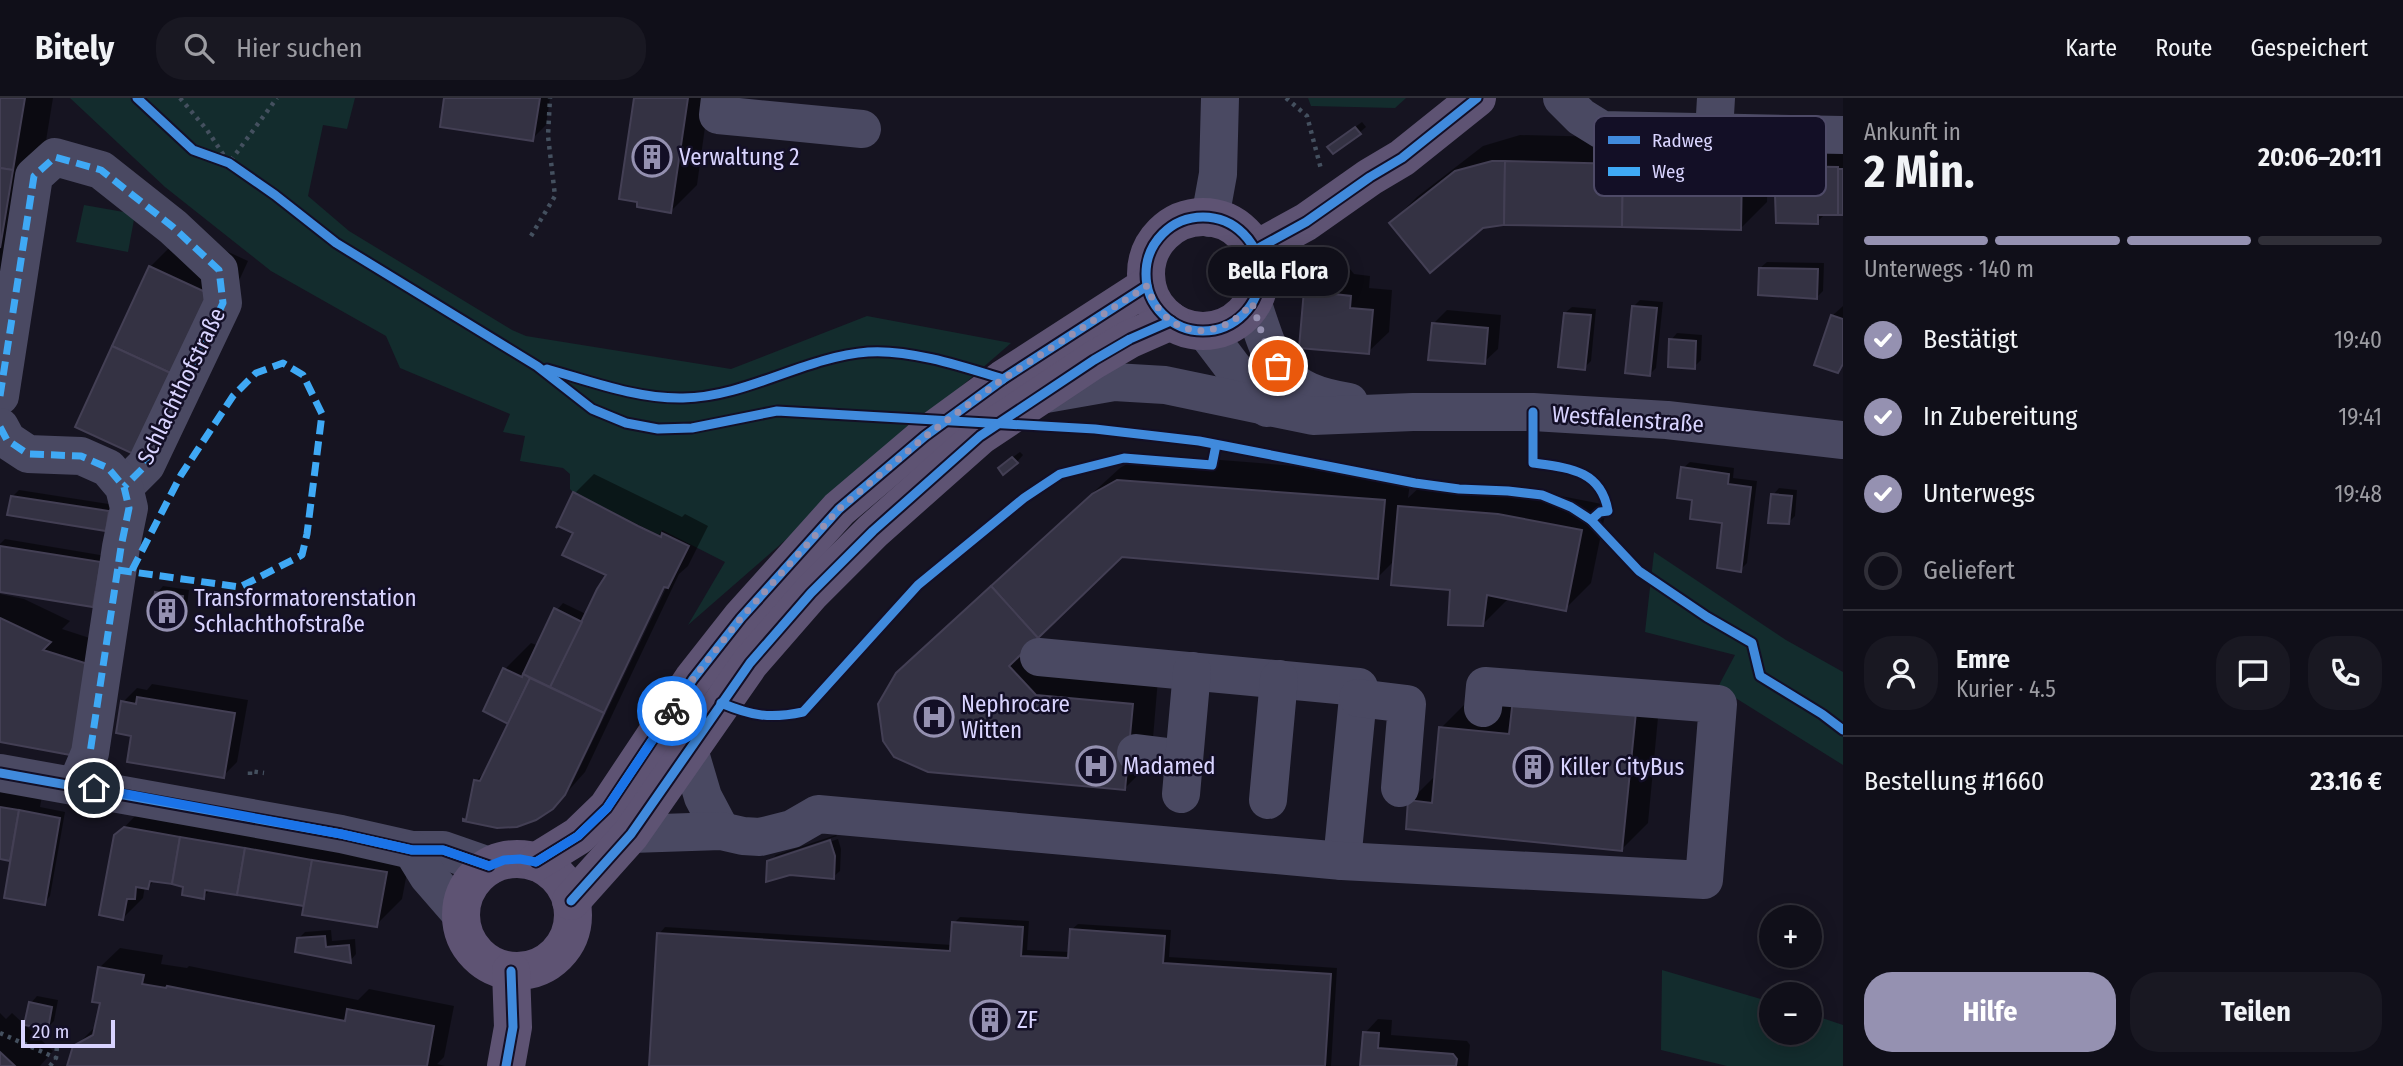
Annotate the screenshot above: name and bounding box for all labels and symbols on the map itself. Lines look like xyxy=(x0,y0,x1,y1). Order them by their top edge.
legend xyxy=(1594,116,1826,196)
text: Radweg xyxy=(1652,129,1712,152)
building icon: Verwaltung 2 xyxy=(631,136,673,178)
place label: Verwaltung 2 xyxy=(679,143,799,171)
text: Weg xyxy=(1652,160,1684,183)
callout: Bella Flora xyxy=(1208,247,1348,296)
street label: Schlachthofstraße xyxy=(131,303,231,469)
pin xyxy=(1248,336,1308,396)
street label: Westfalenstraße xyxy=(1551,400,1705,438)
place label: Transformatorenstation Schlachthofstraße xyxy=(194,584,417,638)
building icon: Transformatorenstation Schlachthofstraße xyxy=(146,590,188,632)
courier xyxy=(637,676,707,746)
place label: Nephrocare Witten xyxy=(961,690,1070,744)
hospital icon: Nephrocare Witten xyxy=(913,696,955,738)
hospital icon: Madamed xyxy=(1075,745,1117,787)
building icon: Killer CityBus xyxy=(1512,746,1554,788)
place label: Madamed xyxy=(1123,752,1216,780)
place label: Killer CityBus xyxy=(1560,753,1685,781)
pin xyxy=(64,758,124,818)
building icon: ZF xyxy=(969,999,1011,1041)
place label: ZF xyxy=(1017,1006,1038,1034)
scale bar xyxy=(21,1017,116,1049)

